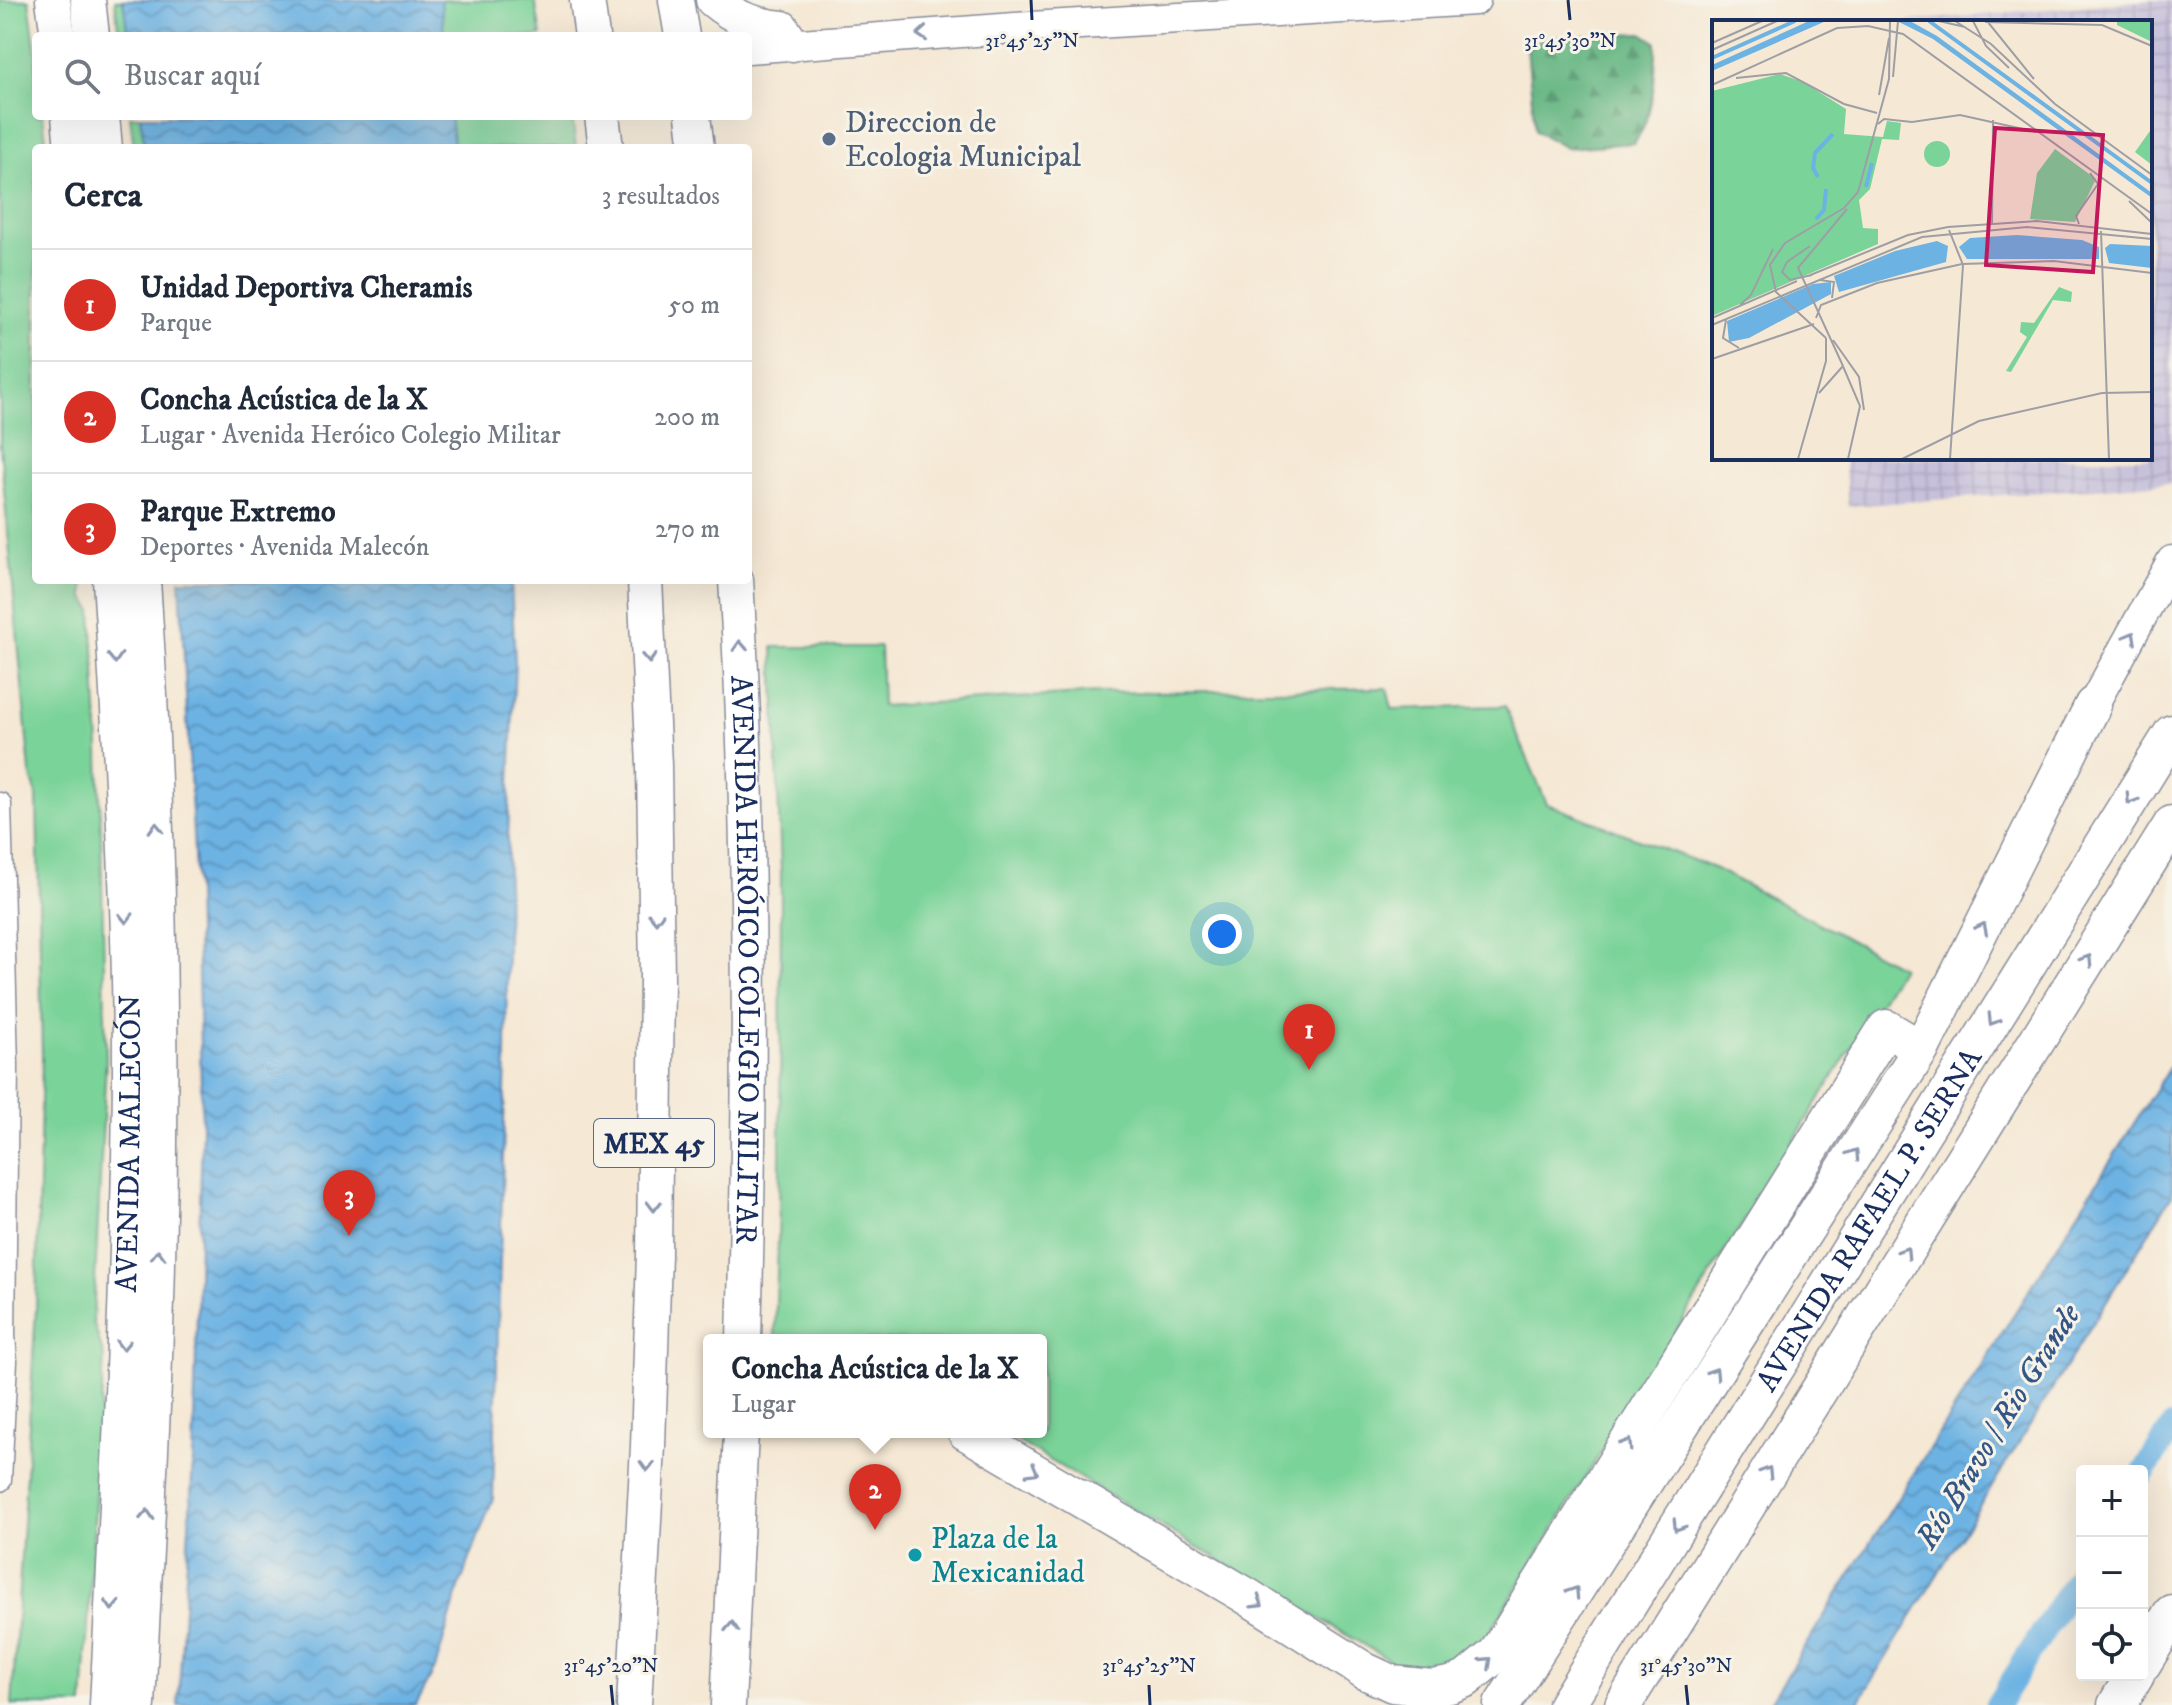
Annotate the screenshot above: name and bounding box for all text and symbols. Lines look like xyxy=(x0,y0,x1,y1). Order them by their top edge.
inset map xyxy=(1712,20,2152,460)
one-way arrow xyxy=(915,25,928,42)
text: 31°45'25"N xyxy=(985,29,1079,54)
text: 31°45'30"N xyxy=(1524,29,1616,54)
search box xyxy=(32,32,752,120)
icon: search xyxy=(60,54,104,98)
text: Buscar aquí xyxy=(124,58,261,95)
place label: Direccion de Ecologia Municipal xyxy=(845,105,1081,176)
marker: Direccion de Ecologia Municipal xyxy=(820,130,838,148)
text: Cerca xyxy=(64,175,142,217)
text: 3 resultados xyxy=(602,180,720,213)
text: Unidad Deportiva Cheramis xyxy=(140,270,472,307)
text: 1 xyxy=(85,289,95,322)
text: 50 m xyxy=(668,289,720,322)
text: Parque xyxy=(140,307,212,340)
text: Concha Acústica de la X xyxy=(140,382,428,419)
text: 2 xyxy=(84,401,96,434)
text: 200 m xyxy=(654,401,720,434)
text: Lugar · Avenida Heróico Colegio Militar xyxy=(140,419,561,452)
text: Parque Extremo xyxy=(140,494,336,531)
text: 3 xyxy=(85,513,95,546)
text: 270 m xyxy=(655,513,720,546)
text: Deportes · Avenida Malecón xyxy=(140,531,429,564)
one-way arrow xyxy=(2121,631,2136,645)
one-way arrow xyxy=(732,639,749,652)
one-way arrow xyxy=(106,652,123,665)
one-way arrow xyxy=(641,652,658,665)
street label: AVENIDA HERÓICO COLEGIO MILITAR xyxy=(721,674,767,1245)
one-way arrow xyxy=(2125,790,2140,805)
one-way arrow xyxy=(147,821,164,834)
one-way arrow xyxy=(117,912,135,925)
one-way arrow xyxy=(647,912,665,925)
your location xyxy=(1202,914,1242,954)
one-way arrow xyxy=(1972,921,1988,936)
one-way arrow xyxy=(2077,954,2093,969)
street label: AVENIDA MALECÓN xyxy=(109,994,150,1293)
pin: 1 xyxy=(1283,1004,1335,1070)
one-way arrow xyxy=(1988,1011,2003,1026)
street label: AVENIDA RAFAEL P. SERNA xyxy=(1749,1041,1991,1399)
road number: MEX 45 xyxy=(594,1119,714,1167)
one-way arrow xyxy=(1845,1148,1860,1163)
pin: 3 xyxy=(323,1170,375,1236)
one-way arrow xyxy=(645,1200,663,1213)
one-way arrow xyxy=(1895,1246,1911,1261)
one-way arrow xyxy=(149,1248,166,1261)
water label: Río Bravo / Rio Grande xyxy=(1907,1296,2091,1558)
popup xyxy=(703,1334,1047,1438)
one-way arrow xyxy=(114,1339,132,1352)
text: Concha Acústica de la X xyxy=(731,1351,1019,1388)
one-way arrow xyxy=(1705,1367,1720,1382)
text: Lugar xyxy=(731,1388,796,1421)
one-way arrow xyxy=(1618,1438,1633,1453)
one-way arrow xyxy=(639,1460,656,1473)
one-way arrow xyxy=(1025,1461,1039,1477)
pin: 2 xyxy=(849,1464,901,1530)
map controls xyxy=(2076,1465,2148,1681)
button: + xyxy=(2076,1465,2148,1537)
one-way arrow xyxy=(1758,1467,1773,1481)
one-way arrow xyxy=(139,1508,156,1521)
one-way arrow xyxy=(1673,1517,1688,1531)
place label: Plaza de la Mexicanidad xyxy=(931,1521,1085,1592)
button: − xyxy=(2076,1537,2148,1609)
marker: Plaza de la Mexicanidad xyxy=(906,1546,924,1564)
one-way arrow xyxy=(1565,1586,1580,1601)
one-way arrow xyxy=(1249,1594,1263,1609)
one-way arrow xyxy=(104,1599,121,1612)
button: locate xyxy=(2076,1609,2148,1681)
one-way arrow xyxy=(723,1620,740,1633)
text: 31°45'20"N xyxy=(564,1654,658,1679)
text: 31°45'25"N xyxy=(1102,1654,1196,1679)
text: 31°45'30"N xyxy=(1640,1654,1732,1679)
one-way arrow xyxy=(1478,1657,1492,1671)

